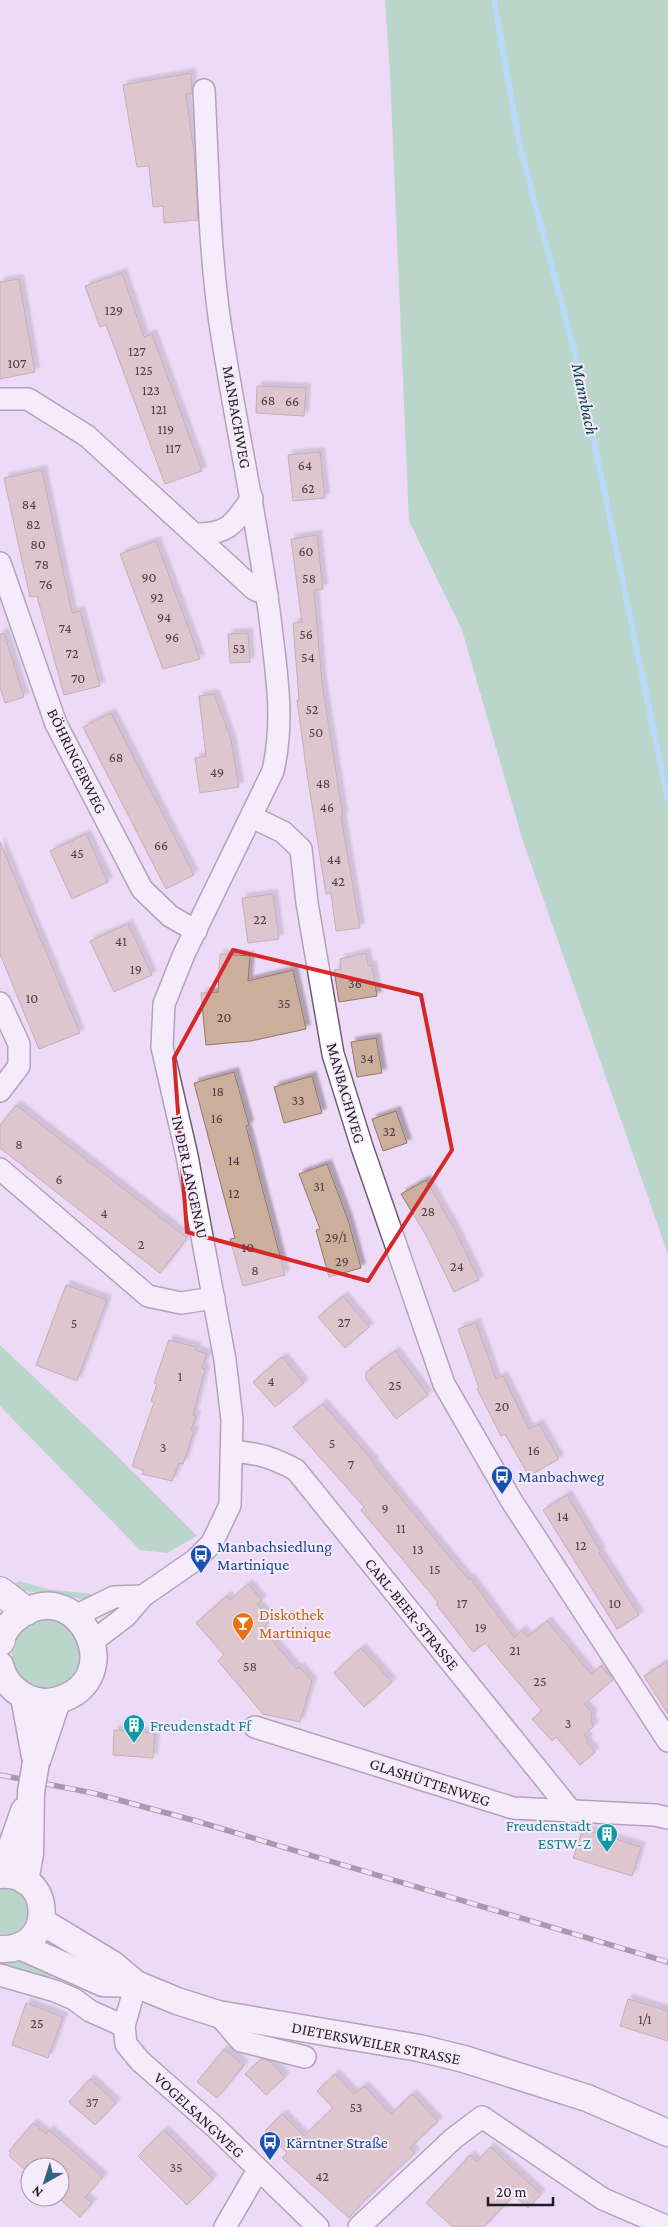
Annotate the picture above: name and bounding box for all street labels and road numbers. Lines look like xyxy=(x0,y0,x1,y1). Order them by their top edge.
street label: MANBACHWEG xyxy=(220,364,254,470)
street label: BÖHRINGERWEG xyxy=(44,706,110,816)
street label: MANBACHWEG xyxy=(324,1041,368,1145)
street label: IN DER LANGENAU xyxy=(169,1114,211,1240)
street label: CARL-BEER-STRASSE xyxy=(362,1555,463,1674)
street label: GLASHÜTTENWEG xyxy=(368,1755,492,1809)
street label: DIETERSWEILER STRASSE xyxy=(290,2018,462,2068)
street label: VOGELSANGWEG xyxy=(150,2069,248,2161)

